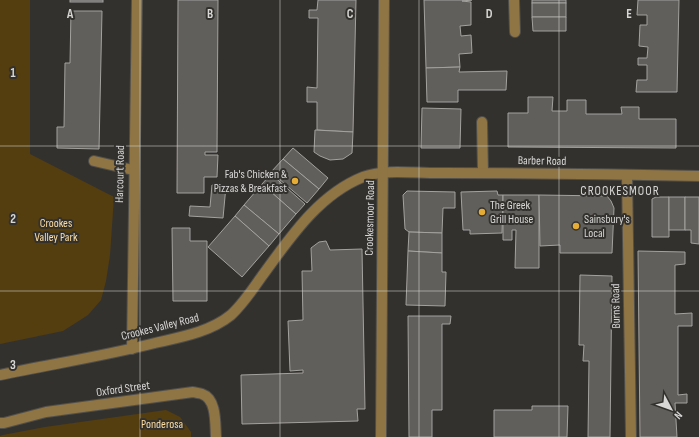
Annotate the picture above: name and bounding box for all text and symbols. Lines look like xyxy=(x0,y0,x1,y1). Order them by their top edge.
text: A xyxy=(66,6,74,22)
text: B xyxy=(207,6,213,22)
text: C xyxy=(347,6,354,22)
text: D xyxy=(486,6,493,22)
text: E xyxy=(626,6,632,22)
text: 1 xyxy=(10,65,16,81)
street label: Harcourt Road xyxy=(112,145,128,203)
street label: Barber Road xyxy=(518,153,566,169)
place label: Fab's Chicken & Pizzas & Breakfast xyxy=(214,167,287,196)
marker: Fab's Chicken & Pizzas & Breakfast xyxy=(290,176,300,186)
street label: Crookesmoor Road xyxy=(362,180,378,256)
district label: CROOKESMOOR xyxy=(580,183,660,199)
place label: The Greek Grill House xyxy=(490,198,533,227)
marker: The Greek Grill House xyxy=(477,207,487,217)
text: 2 xyxy=(10,211,16,227)
place label: Sainsbury's Local xyxy=(584,212,630,241)
park label: Crookes Valley Park xyxy=(35,216,78,245)
marker: Sainsbury's Local xyxy=(571,221,581,231)
street label: Burns Road xyxy=(608,283,624,329)
street label: Crookes Valley Road xyxy=(119,310,201,344)
text: 3 xyxy=(10,357,16,373)
street label: Oxford Street xyxy=(95,378,151,400)
north arrow xyxy=(651,389,691,429)
text: N xyxy=(671,409,685,422)
park label: Ponderosa xyxy=(141,417,183,432)

